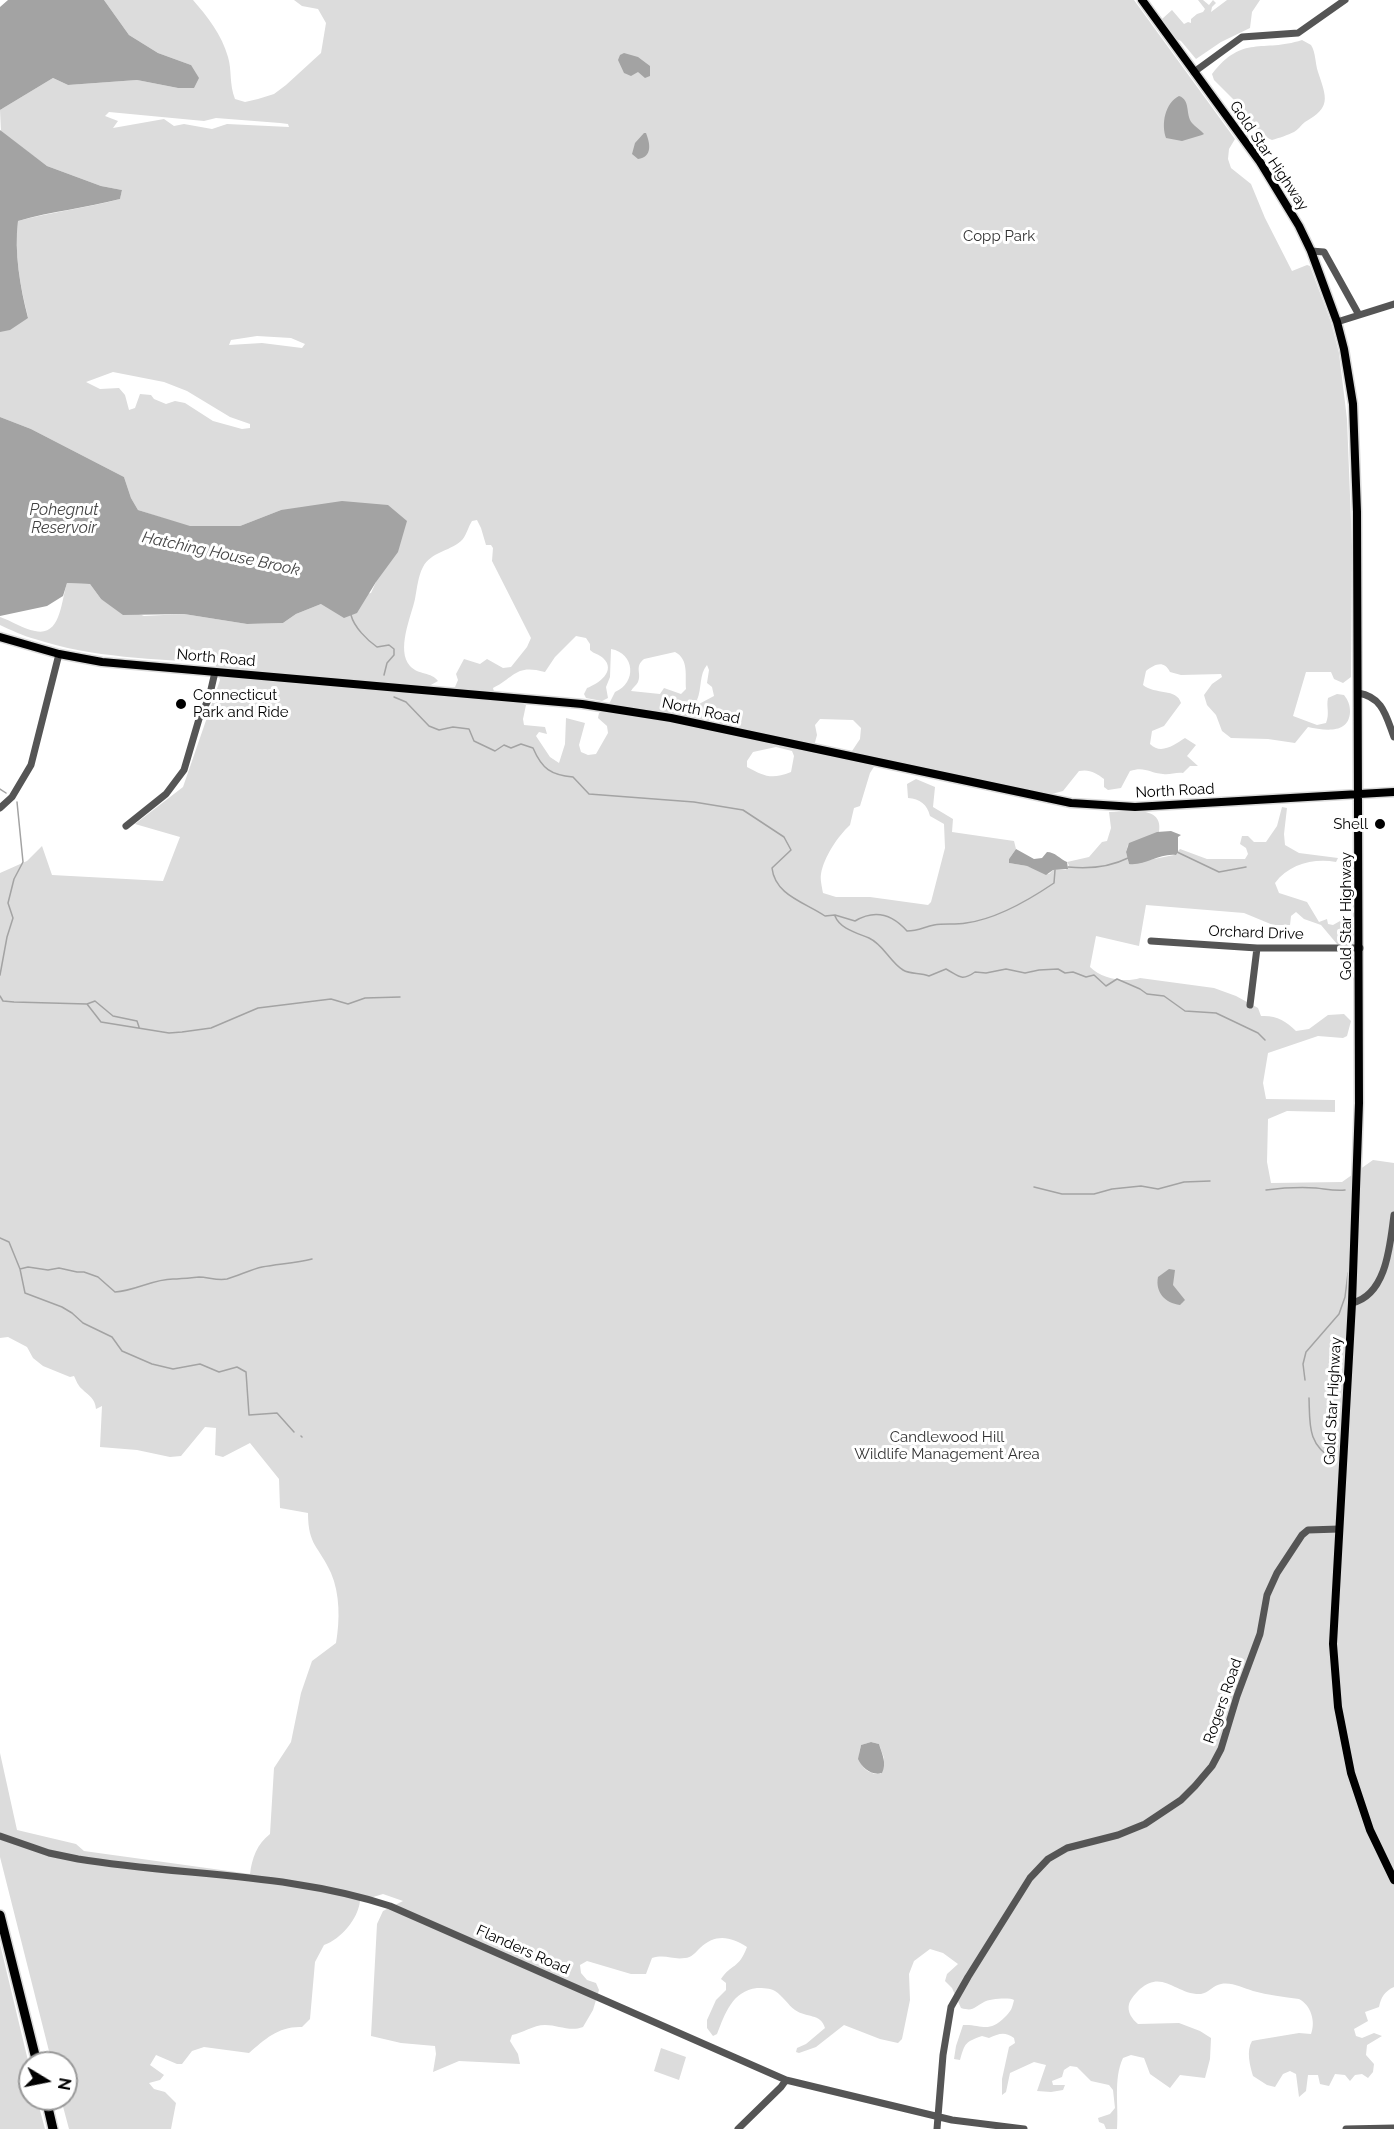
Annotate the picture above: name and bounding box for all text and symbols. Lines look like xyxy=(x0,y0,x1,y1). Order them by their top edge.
street label: Gold Star Highway xyxy=(1226,98,1312,214)
park label: Copp Park xyxy=(963,227,1035,245)
water label: Pohegnut Reservoir xyxy=(30,500,98,538)
water label: Hatching House Brook xyxy=(140,528,302,580)
street label: North Road xyxy=(176,646,256,670)
place label: Connecticut Park and Ride xyxy=(193,686,289,721)
street label: North Road xyxy=(660,694,742,728)
marker: Connecticut Park and Ride xyxy=(174,697,188,711)
street label: North Road xyxy=(1135,780,1215,802)
place label: Shell xyxy=(1333,815,1368,833)
marker: Shell xyxy=(1373,817,1387,831)
street label: Gold Star Highway xyxy=(1337,852,1355,980)
street label: Orchard Drive xyxy=(1208,922,1304,944)
street label: Gold Star Highway xyxy=(1321,1336,1345,1466)
park label: Candlewood Hill Wildlife Management Area xyxy=(854,1428,1040,1463)
street label: Rogers Road xyxy=(1200,1656,1246,1746)
street label: Flanders Road xyxy=(474,1921,572,1979)
north arrow xyxy=(18,2051,78,2111)
text: N xyxy=(54,2076,75,2092)

